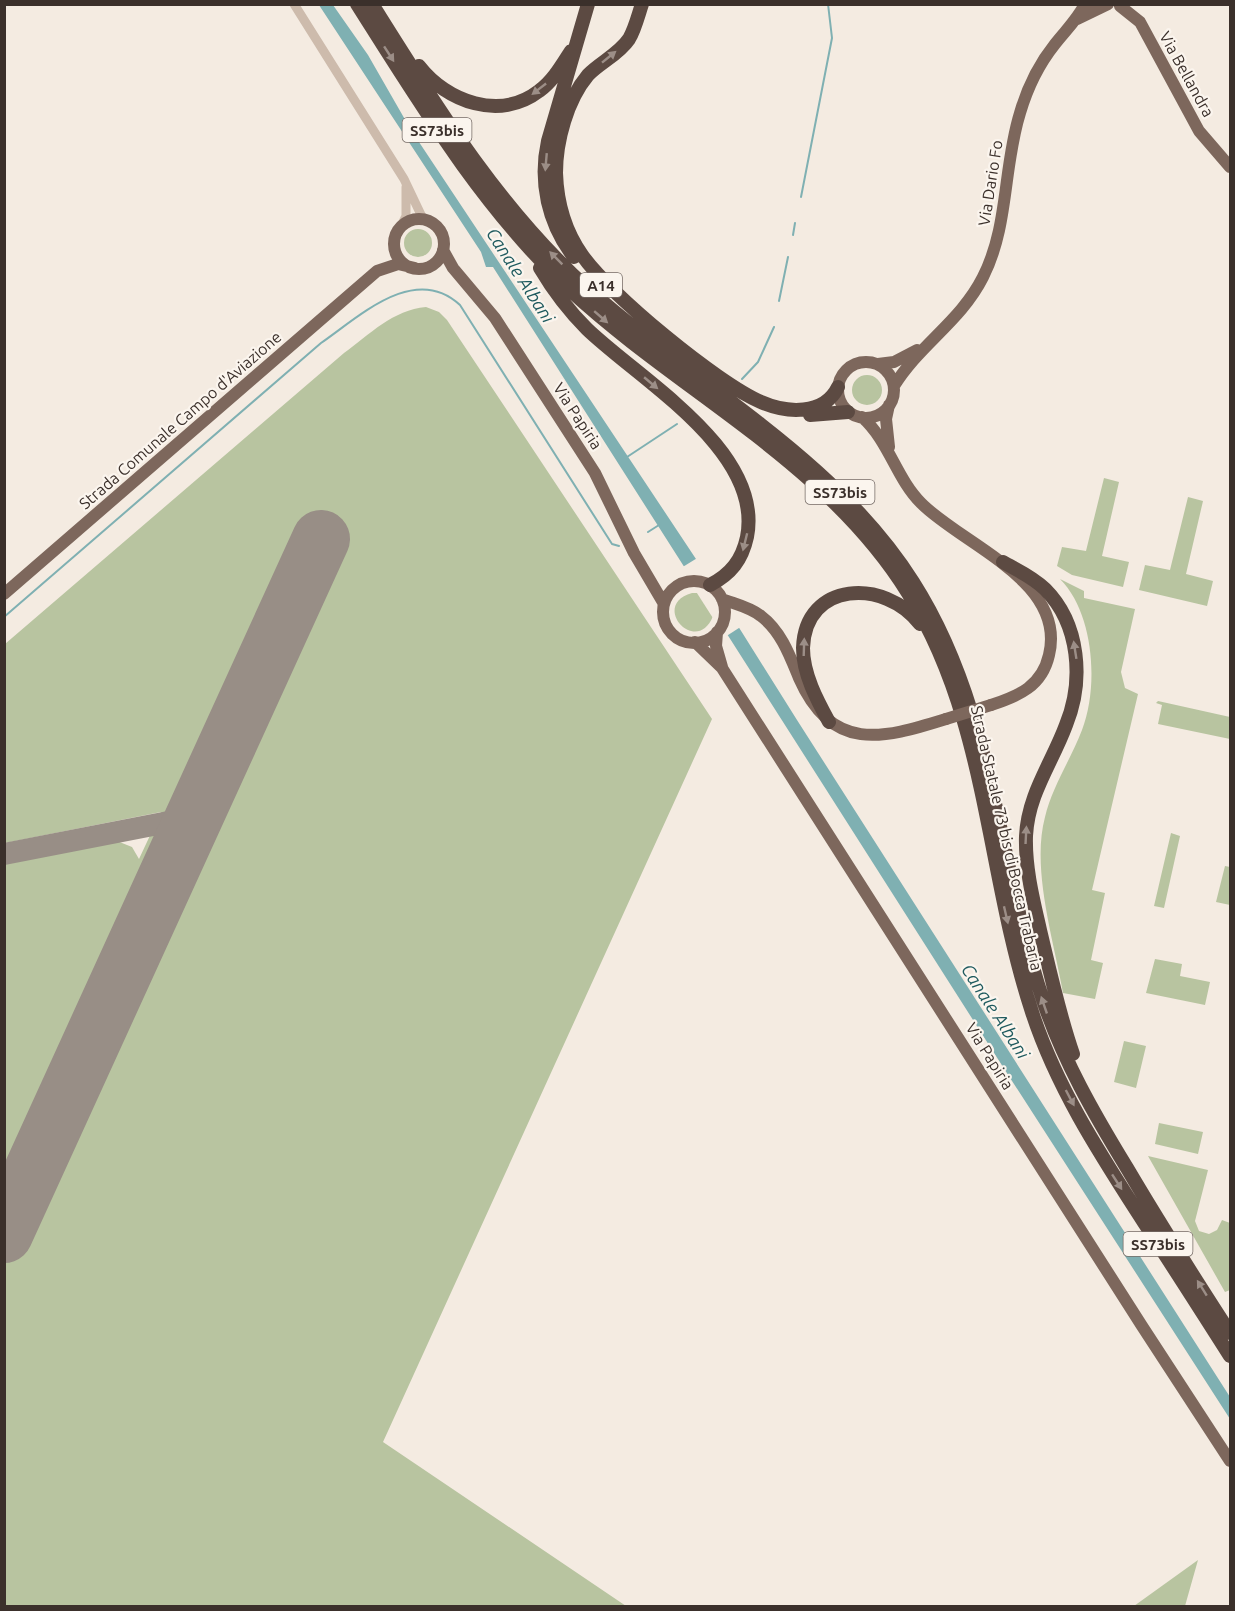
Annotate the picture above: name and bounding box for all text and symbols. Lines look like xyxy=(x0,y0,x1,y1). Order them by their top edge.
street label: Via Bellandra xyxy=(1156,28,1218,120)
one-way arrow xyxy=(383,46,394,62)
one-way arrow xyxy=(601,51,617,64)
one-way arrow xyxy=(532,83,547,95)
road number: SS73bis xyxy=(402,118,472,142)
street label: Via Dario Fo xyxy=(974,139,1006,227)
one-way arrow xyxy=(541,152,550,171)
water label: Canale Albani xyxy=(483,224,559,327)
one-way arrow xyxy=(549,251,563,265)
road number: A14 xyxy=(580,273,622,297)
one-way arrow xyxy=(593,310,608,323)
street label: Strada Comunale Campo d'Aviazione xyxy=(75,327,285,513)
one-way arrow xyxy=(643,377,659,390)
street label: Via Papiria xyxy=(550,379,606,453)
road number: SS73bis xyxy=(806,480,874,504)
one-way arrow xyxy=(740,533,749,551)
one-way arrow xyxy=(800,638,809,657)
one-way arrow xyxy=(1070,640,1079,659)
street label: Strada Statale 73 bis di Bocca Trabaria xyxy=(968,704,1046,972)
one-way arrow xyxy=(1022,826,1031,845)
one-way arrow xyxy=(1002,905,1011,924)
water label: Canale Albani xyxy=(958,960,1034,1063)
one-way arrow xyxy=(1039,996,1049,1014)
street label: Via Papiria xyxy=(962,1019,1018,1093)
one-way arrow xyxy=(1064,1089,1074,1107)
one-way arrow xyxy=(1112,1174,1123,1190)
road number: SS73bis xyxy=(1124,1232,1192,1256)
one-way arrow xyxy=(1196,1280,1207,1296)

